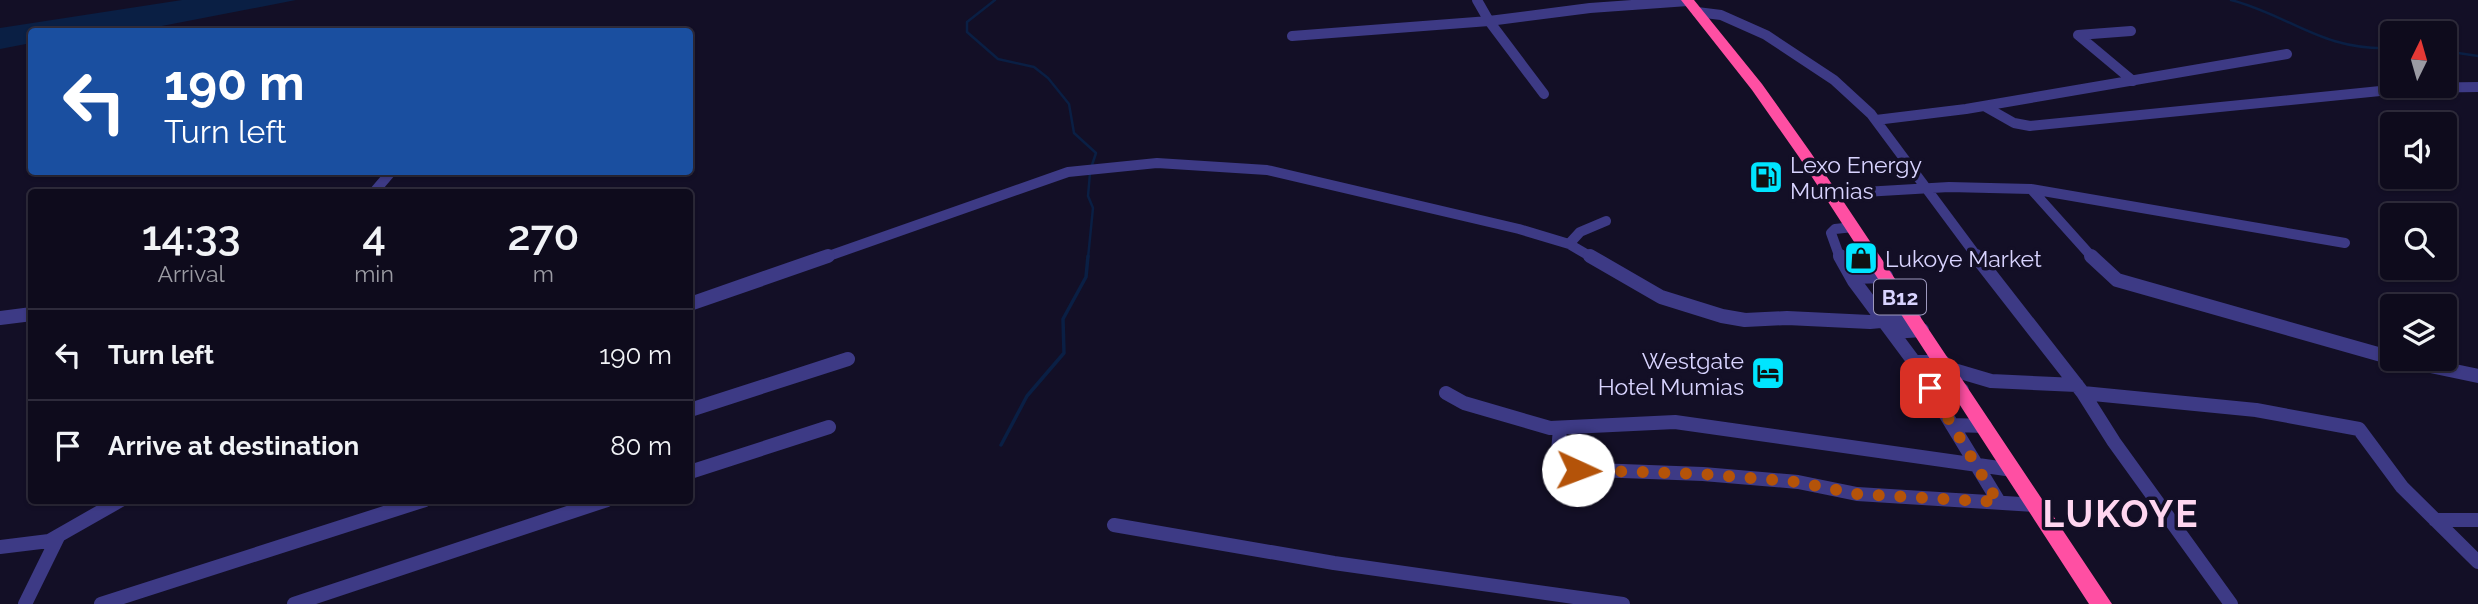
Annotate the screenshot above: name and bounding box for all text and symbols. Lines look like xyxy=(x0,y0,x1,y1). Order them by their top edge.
north arrow xyxy=(2380,21,2457,98)
map controls xyxy=(2380,21,2457,371)
text: 190 m xyxy=(164,54,305,111)
icon: left xyxy=(49,56,140,147)
button: sound xyxy=(2380,112,2457,189)
text: Turn left xyxy=(164,113,286,150)
place label: Lexo Energy Mumias xyxy=(1790,151,1922,204)
fuel station icon: Lexo Energy Mumias xyxy=(1747,158,1785,196)
button: search xyxy=(2380,203,2457,280)
text: 14:33 xyxy=(142,211,241,260)
text: 4 xyxy=(362,211,386,260)
text: 270 xyxy=(507,211,579,260)
shop icon: Lukoye Market xyxy=(1842,239,1880,277)
place label: Lukoye Market xyxy=(1885,245,2042,272)
text: Arrival xyxy=(157,260,225,287)
text: min xyxy=(354,260,394,287)
text: m xyxy=(533,260,554,287)
road number: B12 xyxy=(1874,280,1926,314)
button: layers xyxy=(2380,294,2457,371)
icon: left xyxy=(49,336,87,374)
text: Turn left xyxy=(108,340,214,370)
text: 190 m xyxy=(599,340,672,370)
place label: Westgate Hotel Mumias xyxy=(1598,347,1744,400)
hotel icon: Westgate Hotel Mumias xyxy=(1749,354,1787,392)
pin xyxy=(1900,358,1960,418)
icon: arrive xyxy=(1911,369,1949,407)
icon: arrive xyxy=(49,427,87,465)
text: Arrive at destination xyxy=(108,431,359,461)
text: 80 m xyxy=(610,431,672,461)
position arrow xyxy=(1541,433,1615,507)
district label: LUKOYE xyxy=(2043,492,2199,536)

